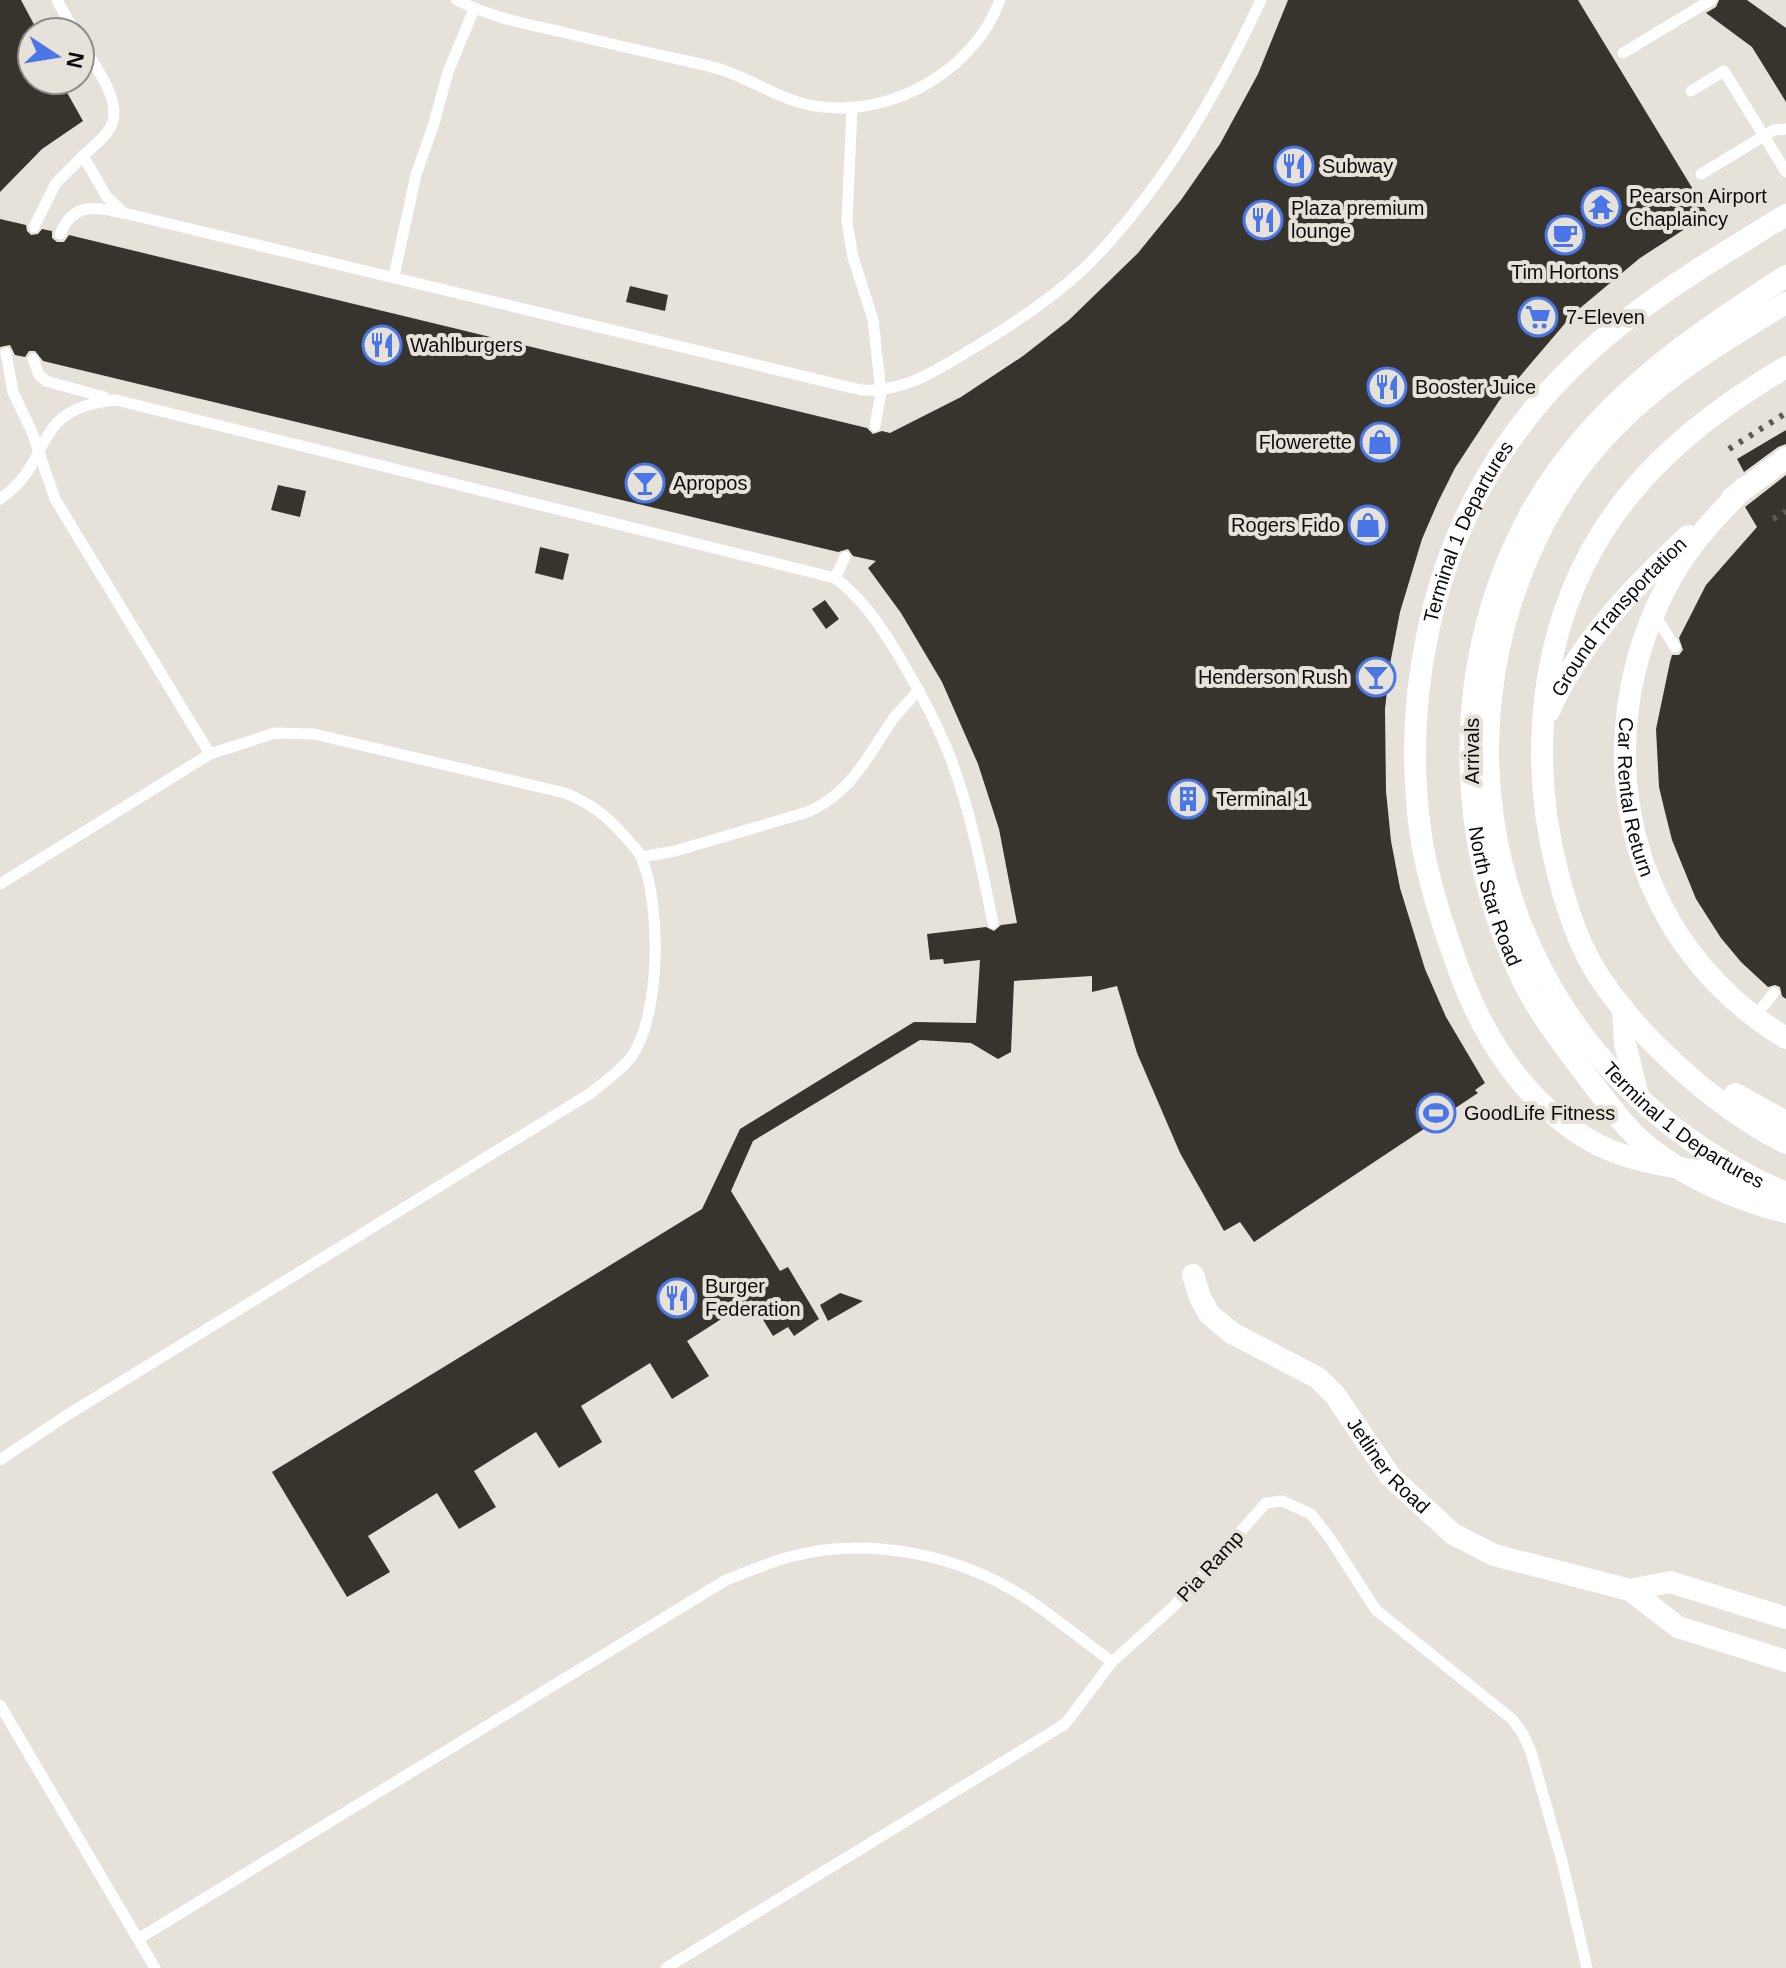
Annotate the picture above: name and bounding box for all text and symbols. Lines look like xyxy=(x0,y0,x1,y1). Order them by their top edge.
north arrow xyxy=(16,16,96,96)
text: N xyxy=(61,50,89,70)
restaurant icon: Subway xyxy=(1273,145,1315,187)
place label: Subway xyxy=(1322,155,1393,177)
place label: Pearson Airport Chaplaincy xyxy=(1629,185,1767,230)
temple icon: Pearson Airport Chaplaincy xyxy=(1580,186,1622,228)
place label: Plaza premium lounge xyxy=(1291,197,1424,242)
restaurant icon: Plaza premium lounge xyxy=(1242,199,1284,241)
cafe icon: Tim Hortons xyxy=(1544,214,1586,256)
place label: Tim Hortons xyxy=(1511,261,1619,283)
supermarket icon: 7-Eleven xyxy=(1517,296,1559,338)
place label: 7-Eleven xyxy=(1566,306,1645,328)
restaurant icon: Wahlburgers xyxy=(361,324,403,366)
place label: Wahlburgers xyxy=(410,334,523,356)
restaurant icon: Booster Juice xyxy=(1366,366,1408,408)
place label: Booster Juice xyxy=(1415,376,1536,398)
shop icon: Flowerette xyxy=(1359,421,1401,463)
place label: Flowerette xyxy=(1259,431,1352,453)
street label: Terminal 1 Departures xyxy=(1419,437,1517,625)
bar icon: Apropos xyxy=(624,462,666,504)
place label: Apropos xyxy=(673,472,748,494)
shop icon: Rogers Fido xyxy=(1347,504,1389,546)
place label: Rogers Fido xyxy=(1231,514,1340,536)
street label: Ground Transportation xyxy=(1547,533,1691,700)
bar icon: Henderson Rush xyxy=(1355,656,1397,698)
place label: Henderson Rush xyxy=(1198,666,1348,688)
street label: Car Rental Return xyxy=(1614,716,1658,880)
street label: Arrivals xyxy=(1461,718,1483,784)
building icon: Terminal 1 xyxy=(1167,778,1209,820)
place label: Terminal 1 xyxy=(1216,788,1308,810)
street label: North Star Road xyxy=(1465,825,1526,969)
street label: Terminal 1 Departures xyxy=(1599,1057,1768,1192)
sports icon: GoodLife Fitness xyxy=(1415,1092,1457,1134)
place label: GoodLife Fitness xyxy=(1464,1102,1615,1124)
place label: Burger Federation xyxy=(705,1275,801,1320)
restaurant icon: Burger Federation xyxy=(656,1277,698,1319)
street label: Jetliner Road xyxy=(1343,1413,1434,1518)
street label: Pia Ramp xyxy=(1172,1526,1248,1606)

